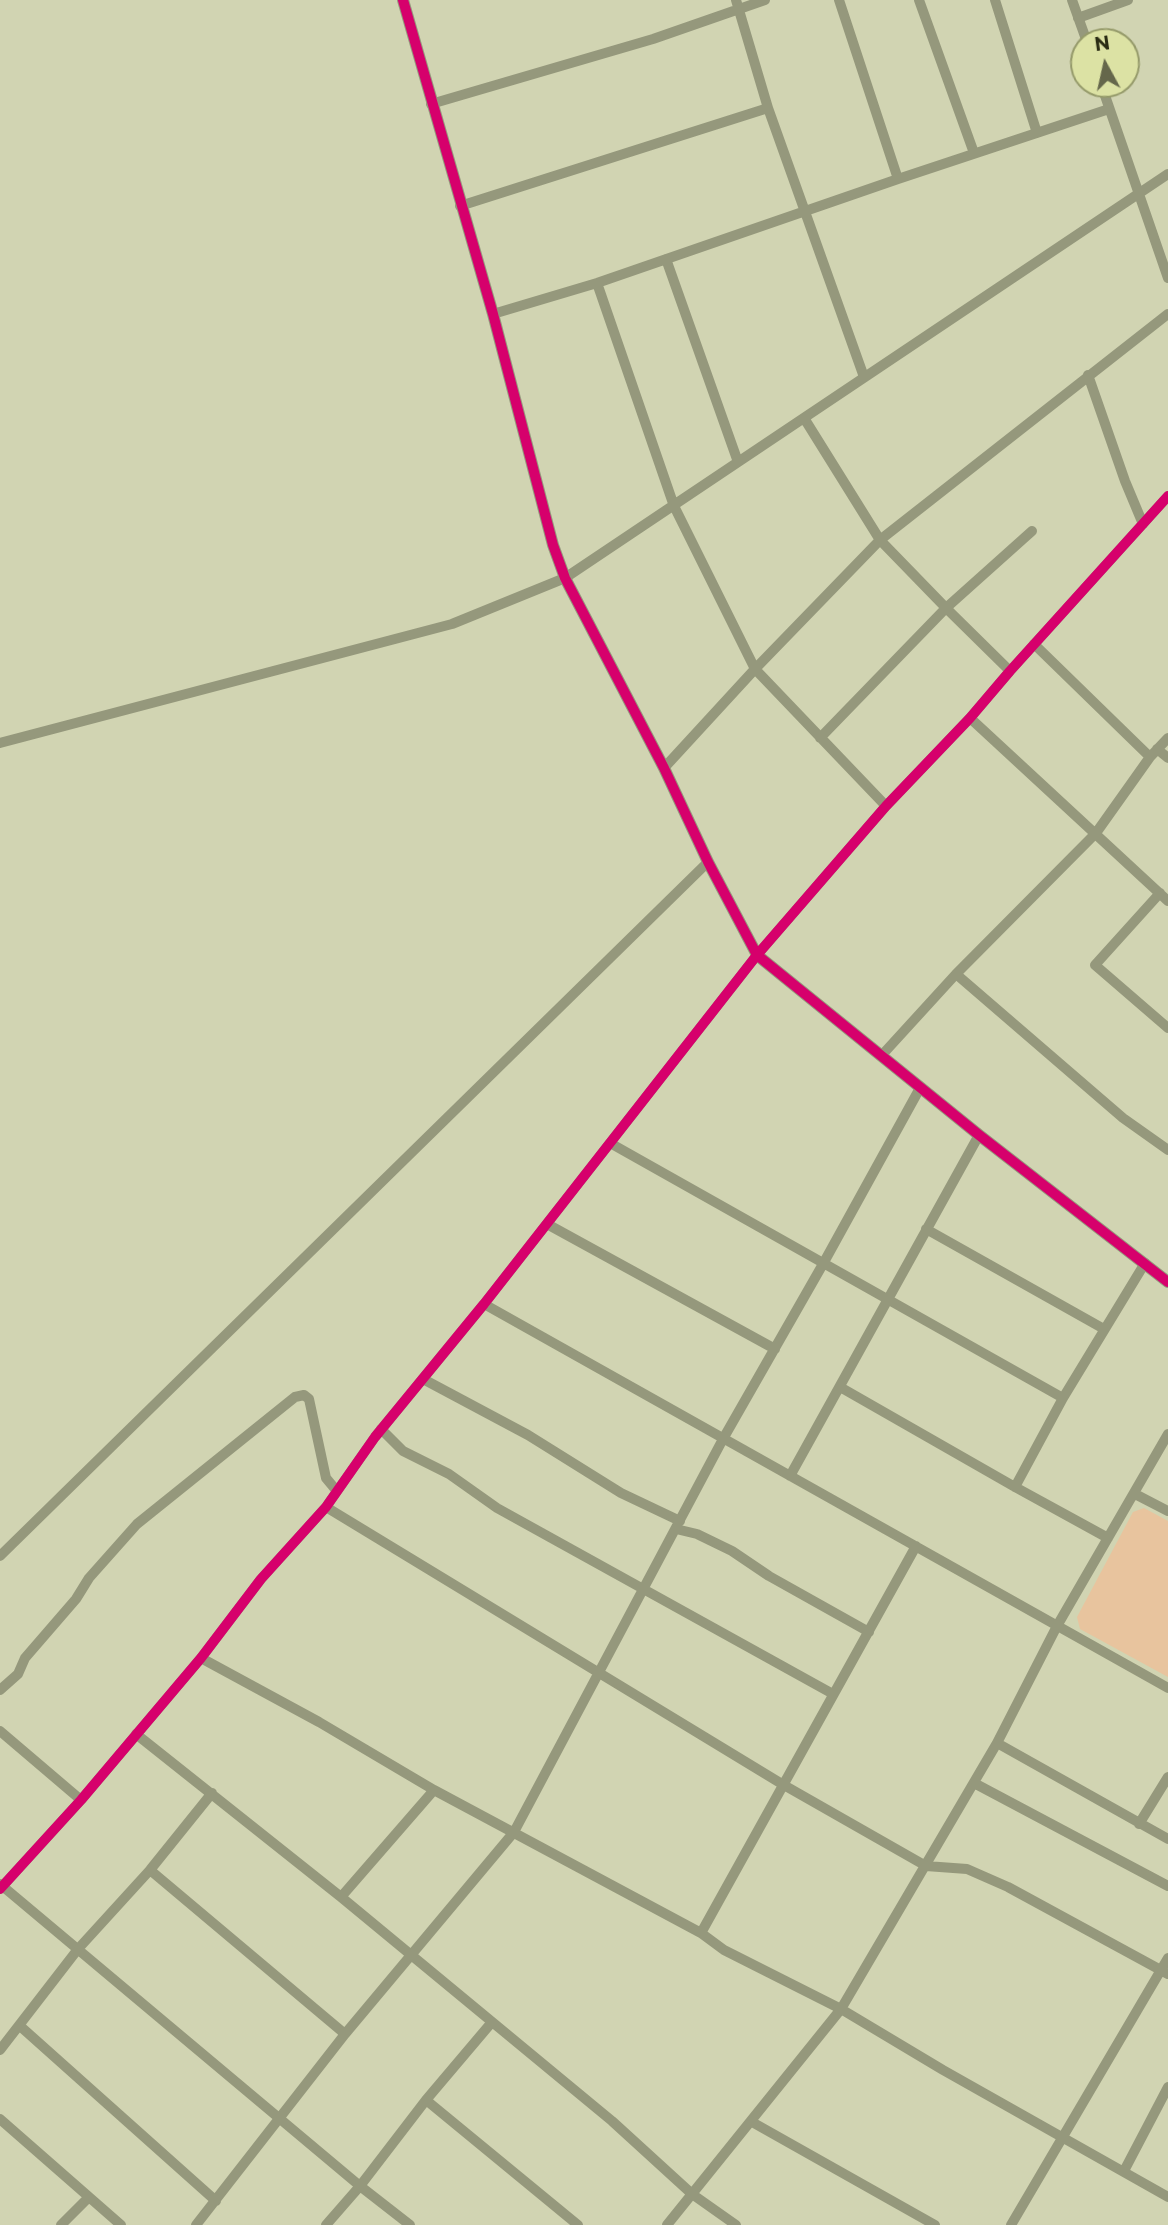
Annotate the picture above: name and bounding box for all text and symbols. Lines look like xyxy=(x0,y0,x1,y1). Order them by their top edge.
north arrow xyxy=(1070,28,1140,98)
text: N xyxy=(1093,31,1111,56)

